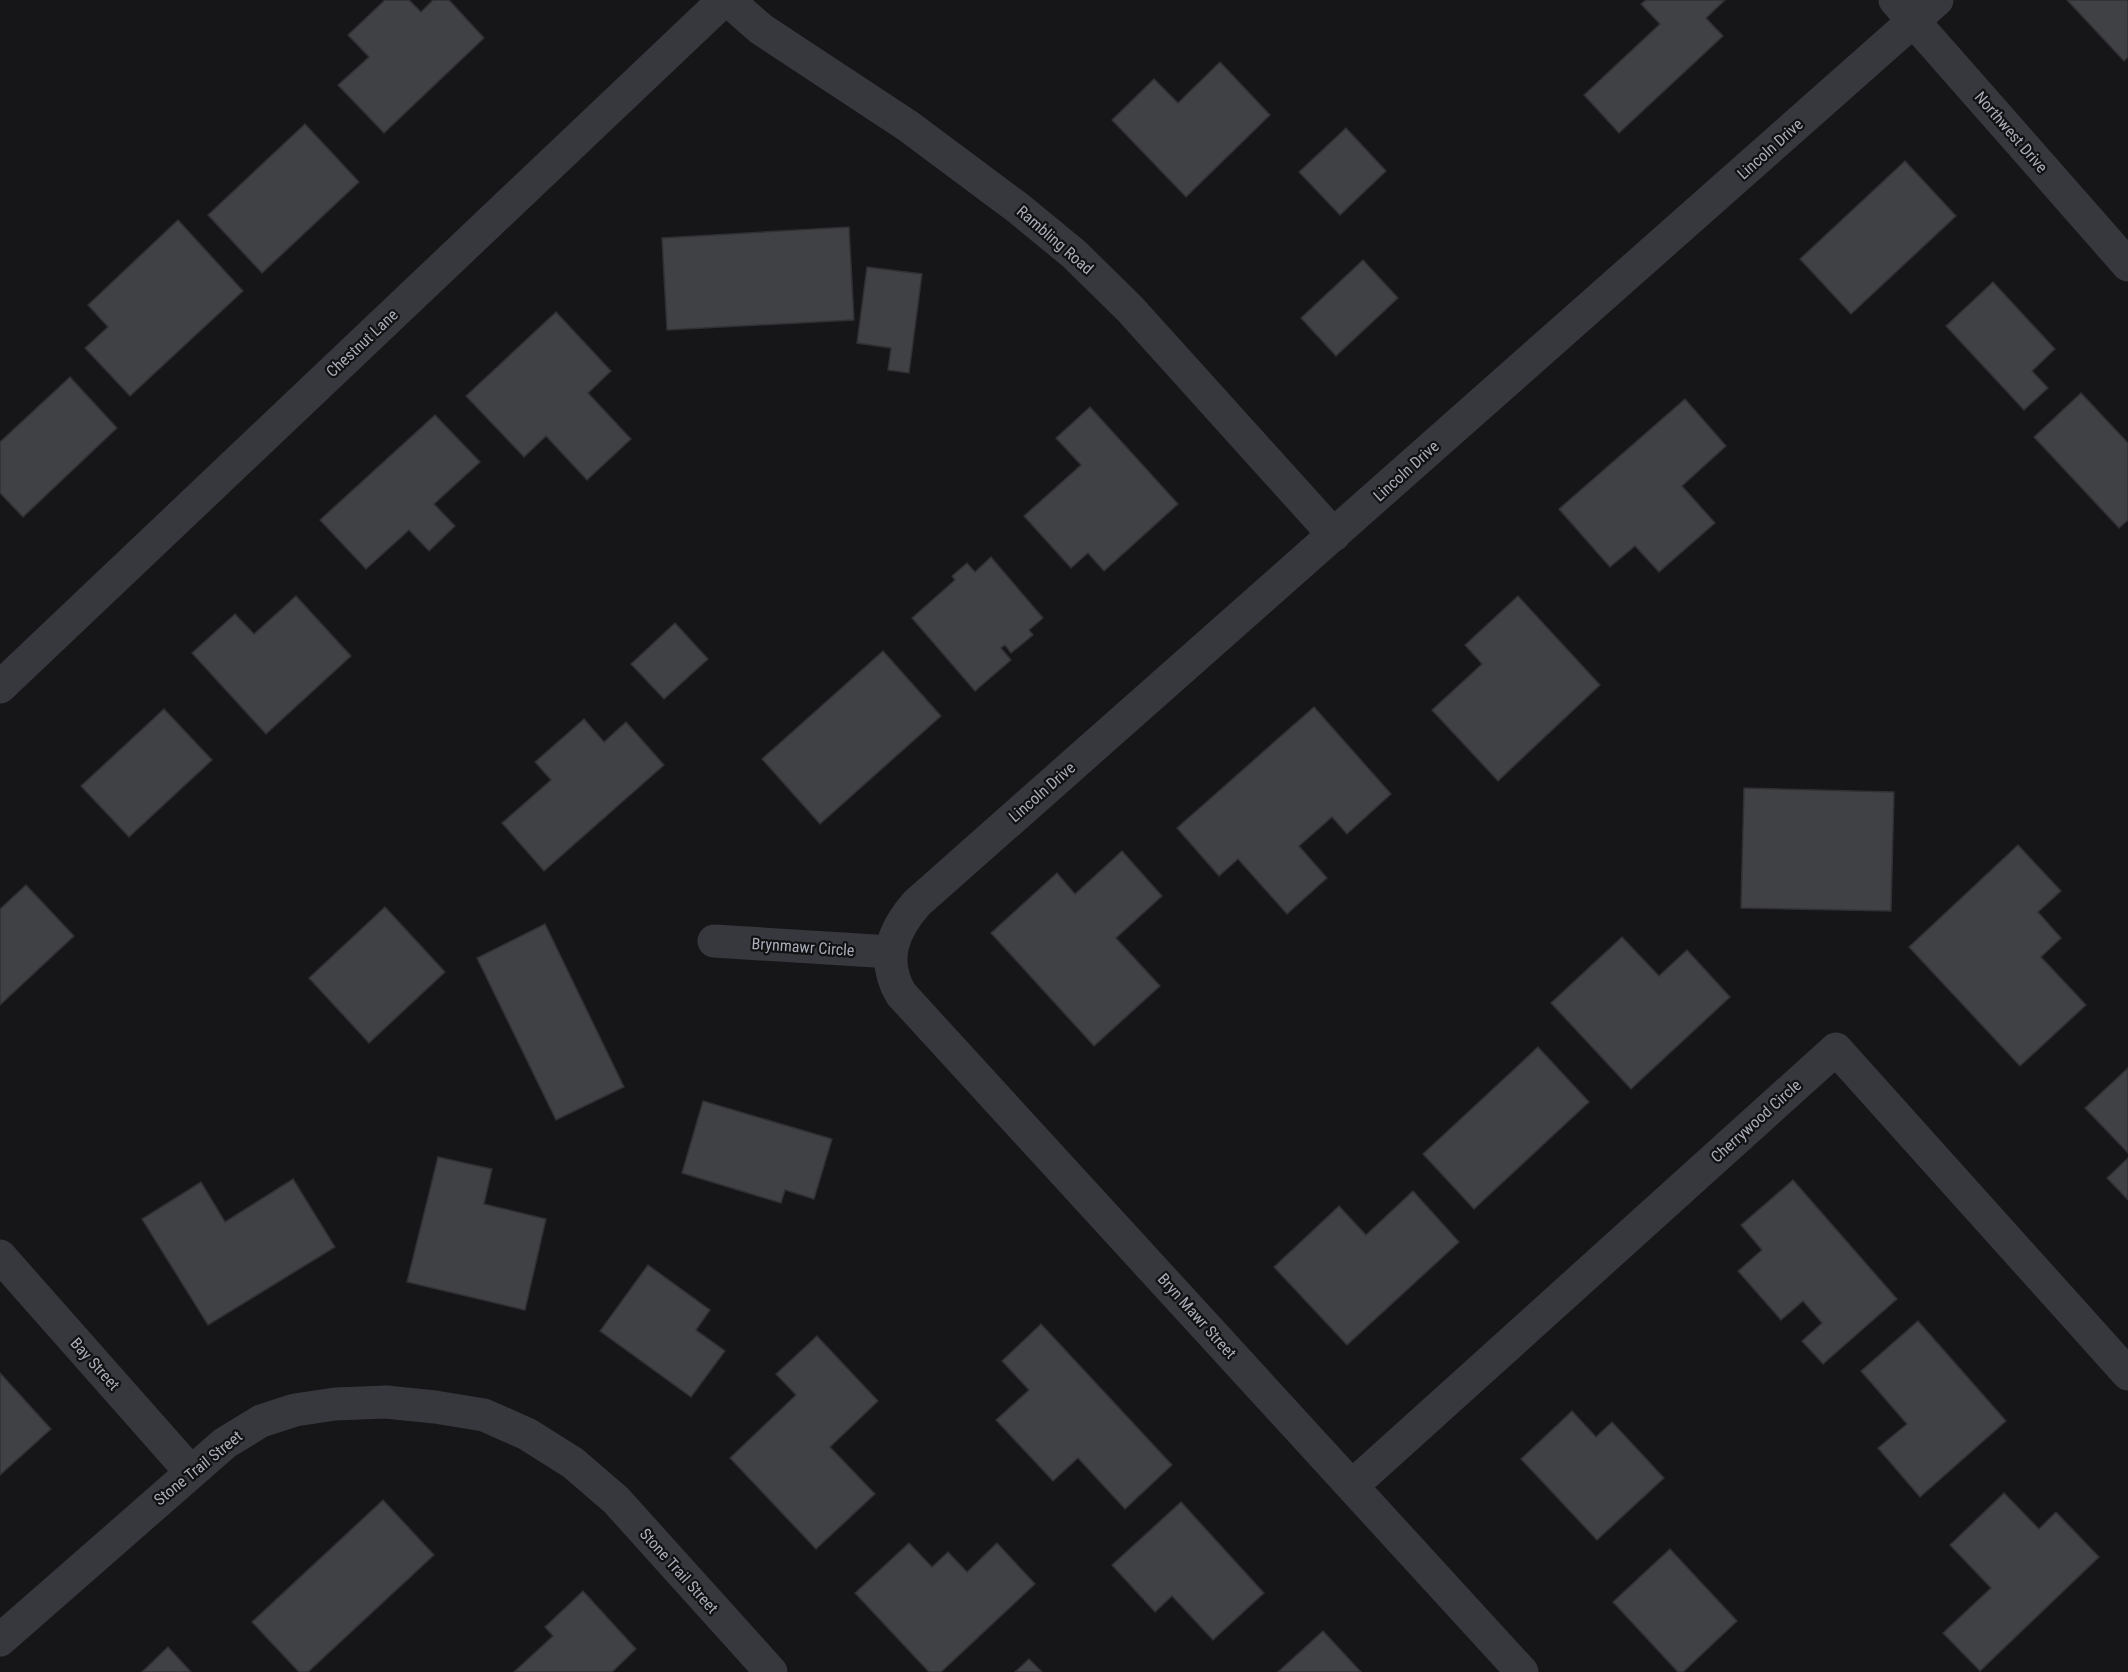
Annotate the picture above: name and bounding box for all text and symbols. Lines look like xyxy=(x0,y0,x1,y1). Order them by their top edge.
street label: Northwest Drive xyxy=(1971,88,2051,176)
street label: Lincoln Drive xyxy=(1733,115,1807,183)
street label: Rambling Road xyxy=(1013,202,1097,278)
street label: Chestnut Lane xyxy=(322,305,402,381)
street label: Lincoln Drive xyxy=(1369,437,1443,505)
street label: Lincoln Drive xyxy=(1005,758,1079,826)
street label: Brynmawr Circle xyxy=(751,934,855,960)
street label: Cherrywood Circle xyxy=(1707,1075,1805,1167)
street label: Bryn Mawr Street xyxy=(1154,1270,1240,1363)
street label: Bay Street xyxy=(66,1334,124,1394)
street label: Stone Trail Street xyxy=(150,1426,246,1509)
street label: Stone Trail Street xyxy=(636,1525,722,1618)

